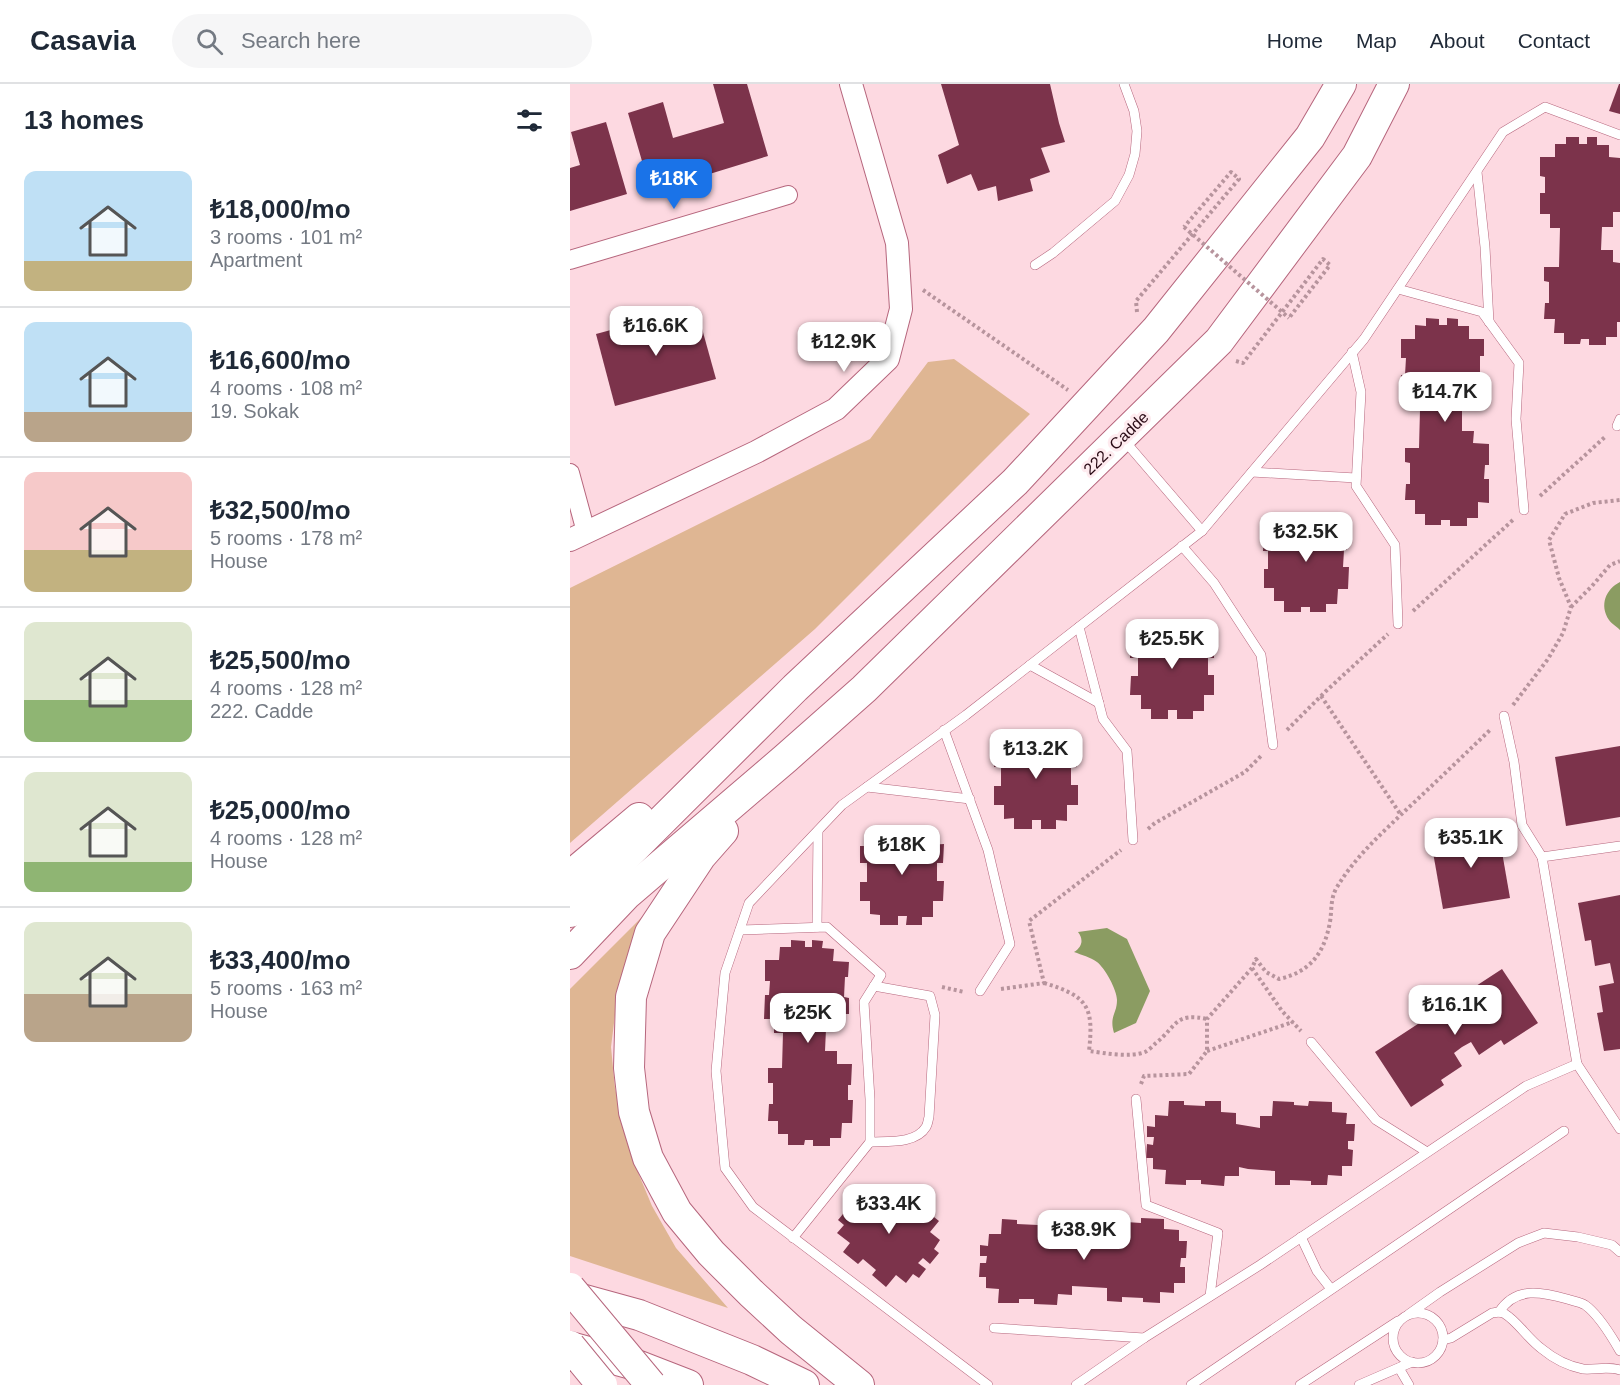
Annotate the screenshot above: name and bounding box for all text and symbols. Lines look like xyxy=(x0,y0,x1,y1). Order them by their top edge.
search box xyxy=(172,14,592,68)
text: Casavia xyxy=(30,25,136,56)
icon: search xyxy=(193,25,226,58)
text: Search here xyxy=(241,28,361,53)
text: Home xyxy=(1267,29,1323,52)
text: Map xyxy=(1356,29,1397,52)
text: About xyxy=(1430,29,1485,52)
text: Contact xyxy=(1518,29,1590,52)
icon: filters xyxy=(513,104,546,137)
text: 13 homes xyxy=(24,105,144,135)
pin: ₺18K xyxy=(638,159,710,210)
text: ₺18K xyxy=(650,167,698,189)
text: ₺18,000/mo xyxy=(210,194,351,224)
icon: home xyxy=(72,195,144,267)
text: 3 rooms · 101 m² xyxy=(210,226,362,248)
text: Apartment xyxy=(210,249,302,271)
pin: ₺16.6K xyxy=(607,306,705,357)
text: ₺16.6K xyxy=(624,314,688,336)
pin: ₺12.9K xyxy=(795,322,893,373)
text: ₺12.9K xyxy=(812,330,876,352)
text: ₺16,600/mo xyxy=(210,345,351,375)
icon: home xyxy=(72,346,144,418)
pin: ₺14.7K xyxy=(1396,372,1494,423)
text: 4 rooms · 108 m² xyxy=(210,377,362,399)
text: ₺14.7K xyxy=(1413,380,1477,402)
text: 19. Sokak xyxy=(210,400,299,422)
street label: 222. Cadde xyxy=(1080,408,1152,478)
text: ₺32,500/mo xyxy=(210,495,351,525)
icon: home xyxy=(72,496,144,568)
pin: ₺32.5K xyxy=(1257,512,1355,563)
text: ₺32.5K xyxy=(1274,520,1338,542)
text: 5 rooms · 178 m² xyxy=(210,527,362,549)
text: House xyxy=(210,550,268,572)
pin: ₺25.5K xyxy=(1123,619,1221,670)
text: ₺25.5K xyxy=(1140,627,1204,649)
text: ₺25,500/mo xyxy=(210,645,351,675)
icon: home xyxy=(72,646,144,718)
text: 4 rooms · 128 m² xyxy=(210,677,362,699)
text: 222. Cadde xyxy=(210,700,313,722)
pin: ₺13.2K xyxy=(987,729,1085,780)
text: ₺13.2K xyxy=(1004,737,1068,759)
text: ₺25,000/mo xyxy=(210,795,351,825)
icon: home xyxy=(72,796,144,868)
pin: ₺35.1K xyxy=(1422,818,1520,869)
pin: ₺18K xyxy=(866,825,938,876)
text: ₺35.1K xyxy=(1439,826,1503,848)
text: 4 rooms · 128 m² xyxy=(210,827,362,849)
text: ₺18K xyxy=(878,833,926,855)
text: House xyxy=(210,850,268,872)
text: ₺33,400/mo xyxy=(210,945,351,975)
icon: home xyxy=(72,946,144,1018)
text: 5 rooms · 163 m² xyxy=(210,977,362,999)
pin: ₺16.1K xyxy=(1406,985,1504,1036)
pin: ₺25K xyxy=(772,993,844,1044)
text: ₺16.1K xyxy=(1423,993,1487,1015)
text: House xyxy=(210,1000,268,1022)
text: ₺25K xyxy=(784,1001,832,1023)
pin: ₺33.4K xyxy=(840,1184,938,1235)
text: ₺33.4K xyxy=(857,1192,921,1214)
pin: ₺38.9K xyxy=(1035,1210,1133,1261)
text: ₺38.9K xyxy=(1052,1218,1116,1240)

